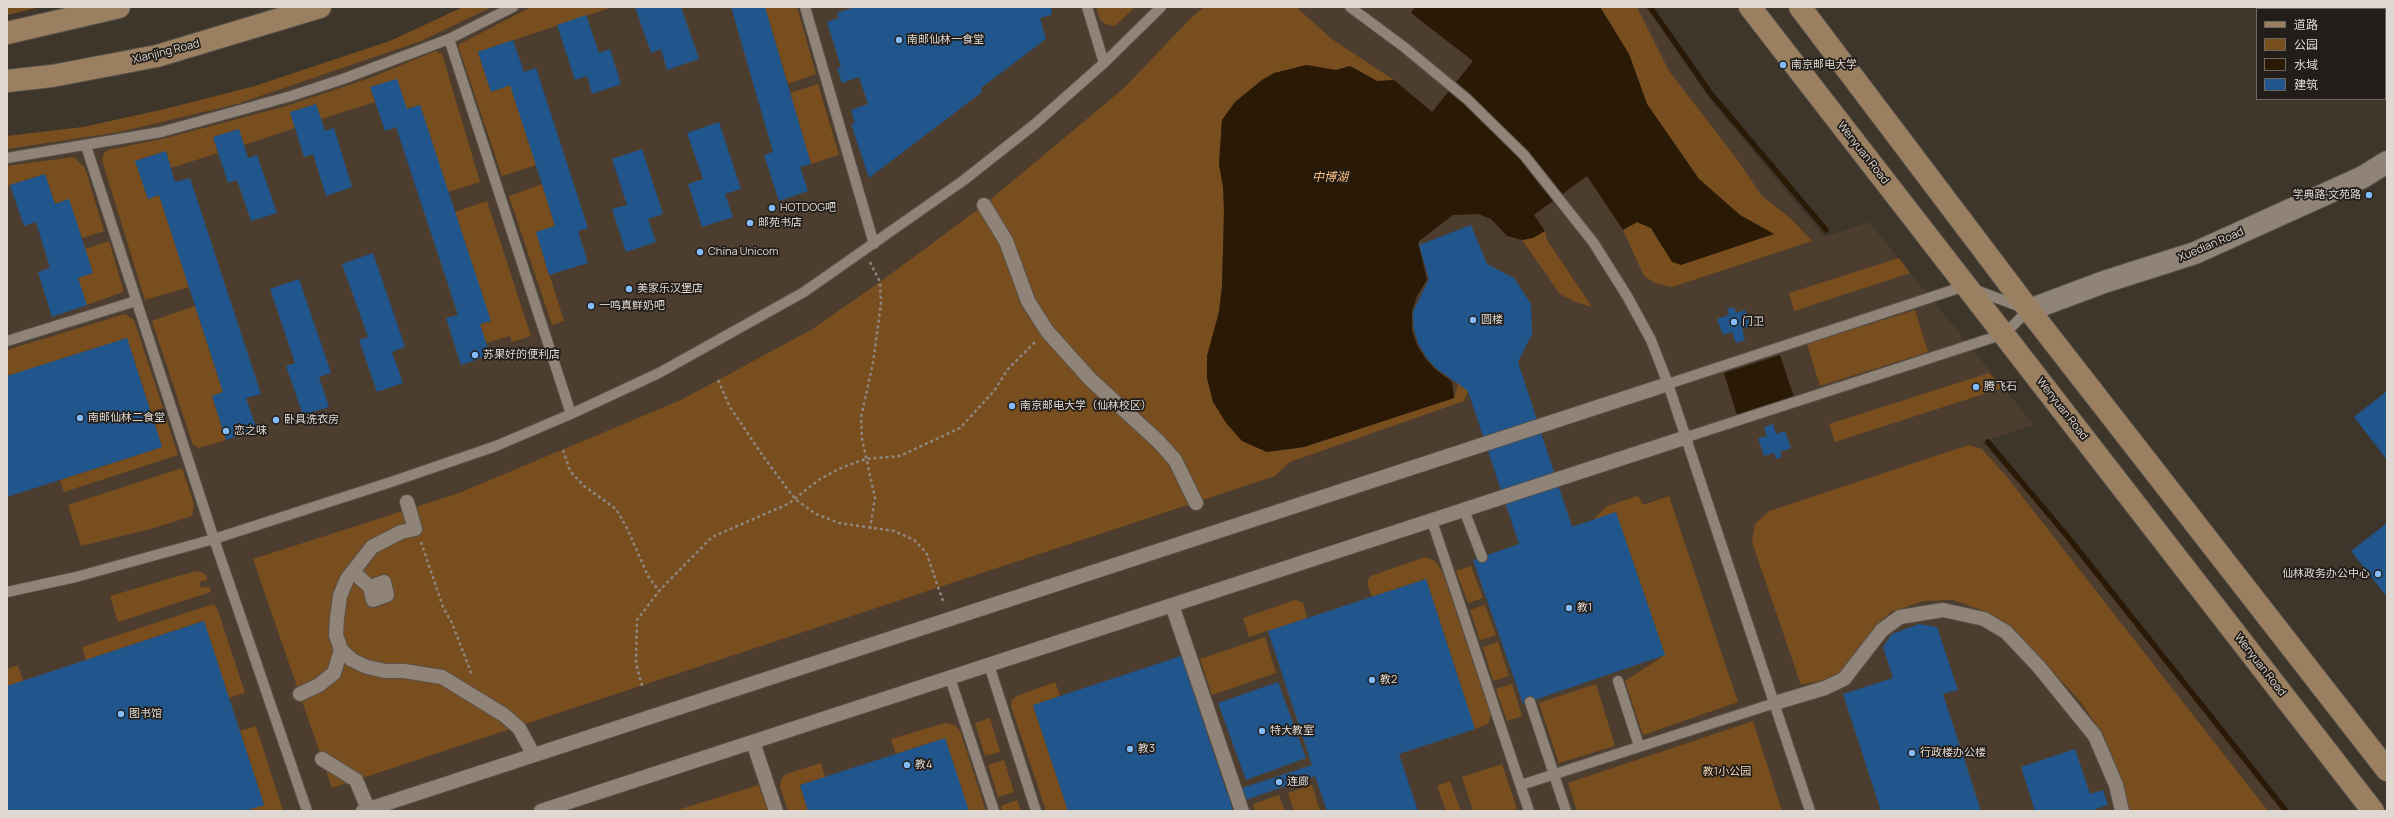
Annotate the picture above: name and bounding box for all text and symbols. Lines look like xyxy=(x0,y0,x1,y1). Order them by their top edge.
legend xyxy=(2256,8,2386,100)
text: 道路 xyxy=(2294,16,2318,33)
place label: 南邮仙林一食堂 xyxy=(907,33,984,47)
marker: 南邮仙林一食堂 xyxy=(894,35,904,45)
text: 公园 xyxy=(2294,36,2318,53)
street label: Xianjing Road xyxy=(131,37,201,67)
text: 水域 xyxy=(2294,56,2318,73)
place label: 南京邮电大学 xyxy=(1791,58,1857,72)
marker: 南京邮电大学 xyxy=(1778,60,1788,70)
text: 建筑 xyxy=(2294,76,2318,93)
street label: Wenyuan Road xyxy=(1835,119,1891,187)
water label: 中博湖 xyxy=(1312,171,1348,185)
place label: 学典路·文苑路 xyxy=(2293,188,2361,202)
marker: 学典路·文苑路 xyxy=(2364,190,2374,200)
place label: HOTDOG吧 xyxy=(780,201,836,215)
marker: HOTDOG吧 xyxy=(767,203,777,213)
place label: 邮苑书店 xyxy=(758,216,802,230)
marker: 邮苑书店 xyxy=(745,218,755,228)
street label: Xuedian Road xyxy=(2176,225,2246,265)
place label: China Unicom xyxy=(708,245,778,259)
marker: China Unicom xyxy=(695,247,705,257)
place label: 美家乐汉堡店 xyxy=(637,282,703,296)
marker: 美家乐汉堡店 xyxy=(624,284,634,294)
place label: 一鸣真鲜奶吧 xyxy=(599,299,665,313)
marker: 一鸣真鲜奶吧 xyxy=(586,301,596,311)
place label: 圆楼 xyxy=(1481,313,1503,327)
marker: 圆楼 xyxy=(1468,315,1478,325)
place label: 门卫 xyxy=(1742,315,1764,329)
marker: 门卫 xyxy=(1729,317,1739,327)
place label: 苏果好的便利店 xyxy=(483,348,560,362)
marker: 苏果好的便利店 xyxy=(470,350,480,360)
street label: Wenyuan Road xyxy=(2034,375,2090,443)
place label: 腾飞石 xyxy=(1984,380,2017,394)
marker: 腾飞石 xyxy=(1971,382,1981,392)
place label: 南京邮电大学（仙林校区） xyxy=(1020,399,1152,413)
marker: 南京邮电大学（仙林校区） xyxy=(1007,401,1017,411)
place label: 南邮仙林二食堂 xyxy=(88,411,165,425)
marker: 南邮仙林二食堂 xyxy=(75,413,85,423)
place label: 卧具洗衣房 xyxy=(284,413,339,427)
marker: 卧具洗衣房 xyxy=(271,415,281,425)
place label: 恋之味 xyxy=(234,424,267,438)
marker: 恋之味 xyxy=(221,426,231,436)
place label: 仙林政务办公中心 xyxy=(2282,567,2370,581)
marker: 仙林政务办公中心 xyxy=(2373,569,2383,579)
place label: 教1 xyxy=(1577,601,1592,615)
marker: 教1 xyxy=(1564,603,1574,613)
street label: Wenyuan Road xyxy=(2232,631,2288,699)
place label: 教2 xyxy=(1380,673,1397,687)
marker: 教2 xyxy=(1367,675,1377,685)
place label: 图书馆 xyxy=(129,707,162,721)
marker: 图书馆 xyxy=(116,709,126,719)
place label: 特大教室 xyxy=(1270,724,1314,738)
marker: 特大教室 xyxy=(1257,726,1267,736)
place label: 教3 xyxy=(1138,742,1155,756)
marker: 教3 xyxy=(1125,744,1135,754)
place label: 行政楼办公楼 xyxy=(1920,746,1986,760)
marker: 行政楼办公楼 xyxy=(1907,748,1917,758)
place label: 教4 xyxy=(915,758,932,772)
marker: 教4 xyxy=(902,760,912,770)
park label: 教1小公园 xyxy=(1703,765,1751,779)
place label: 连廊 xyxy=(1287,775,1309,789)
marker: 连廊 xyxy=(1274,777,1284,787)

